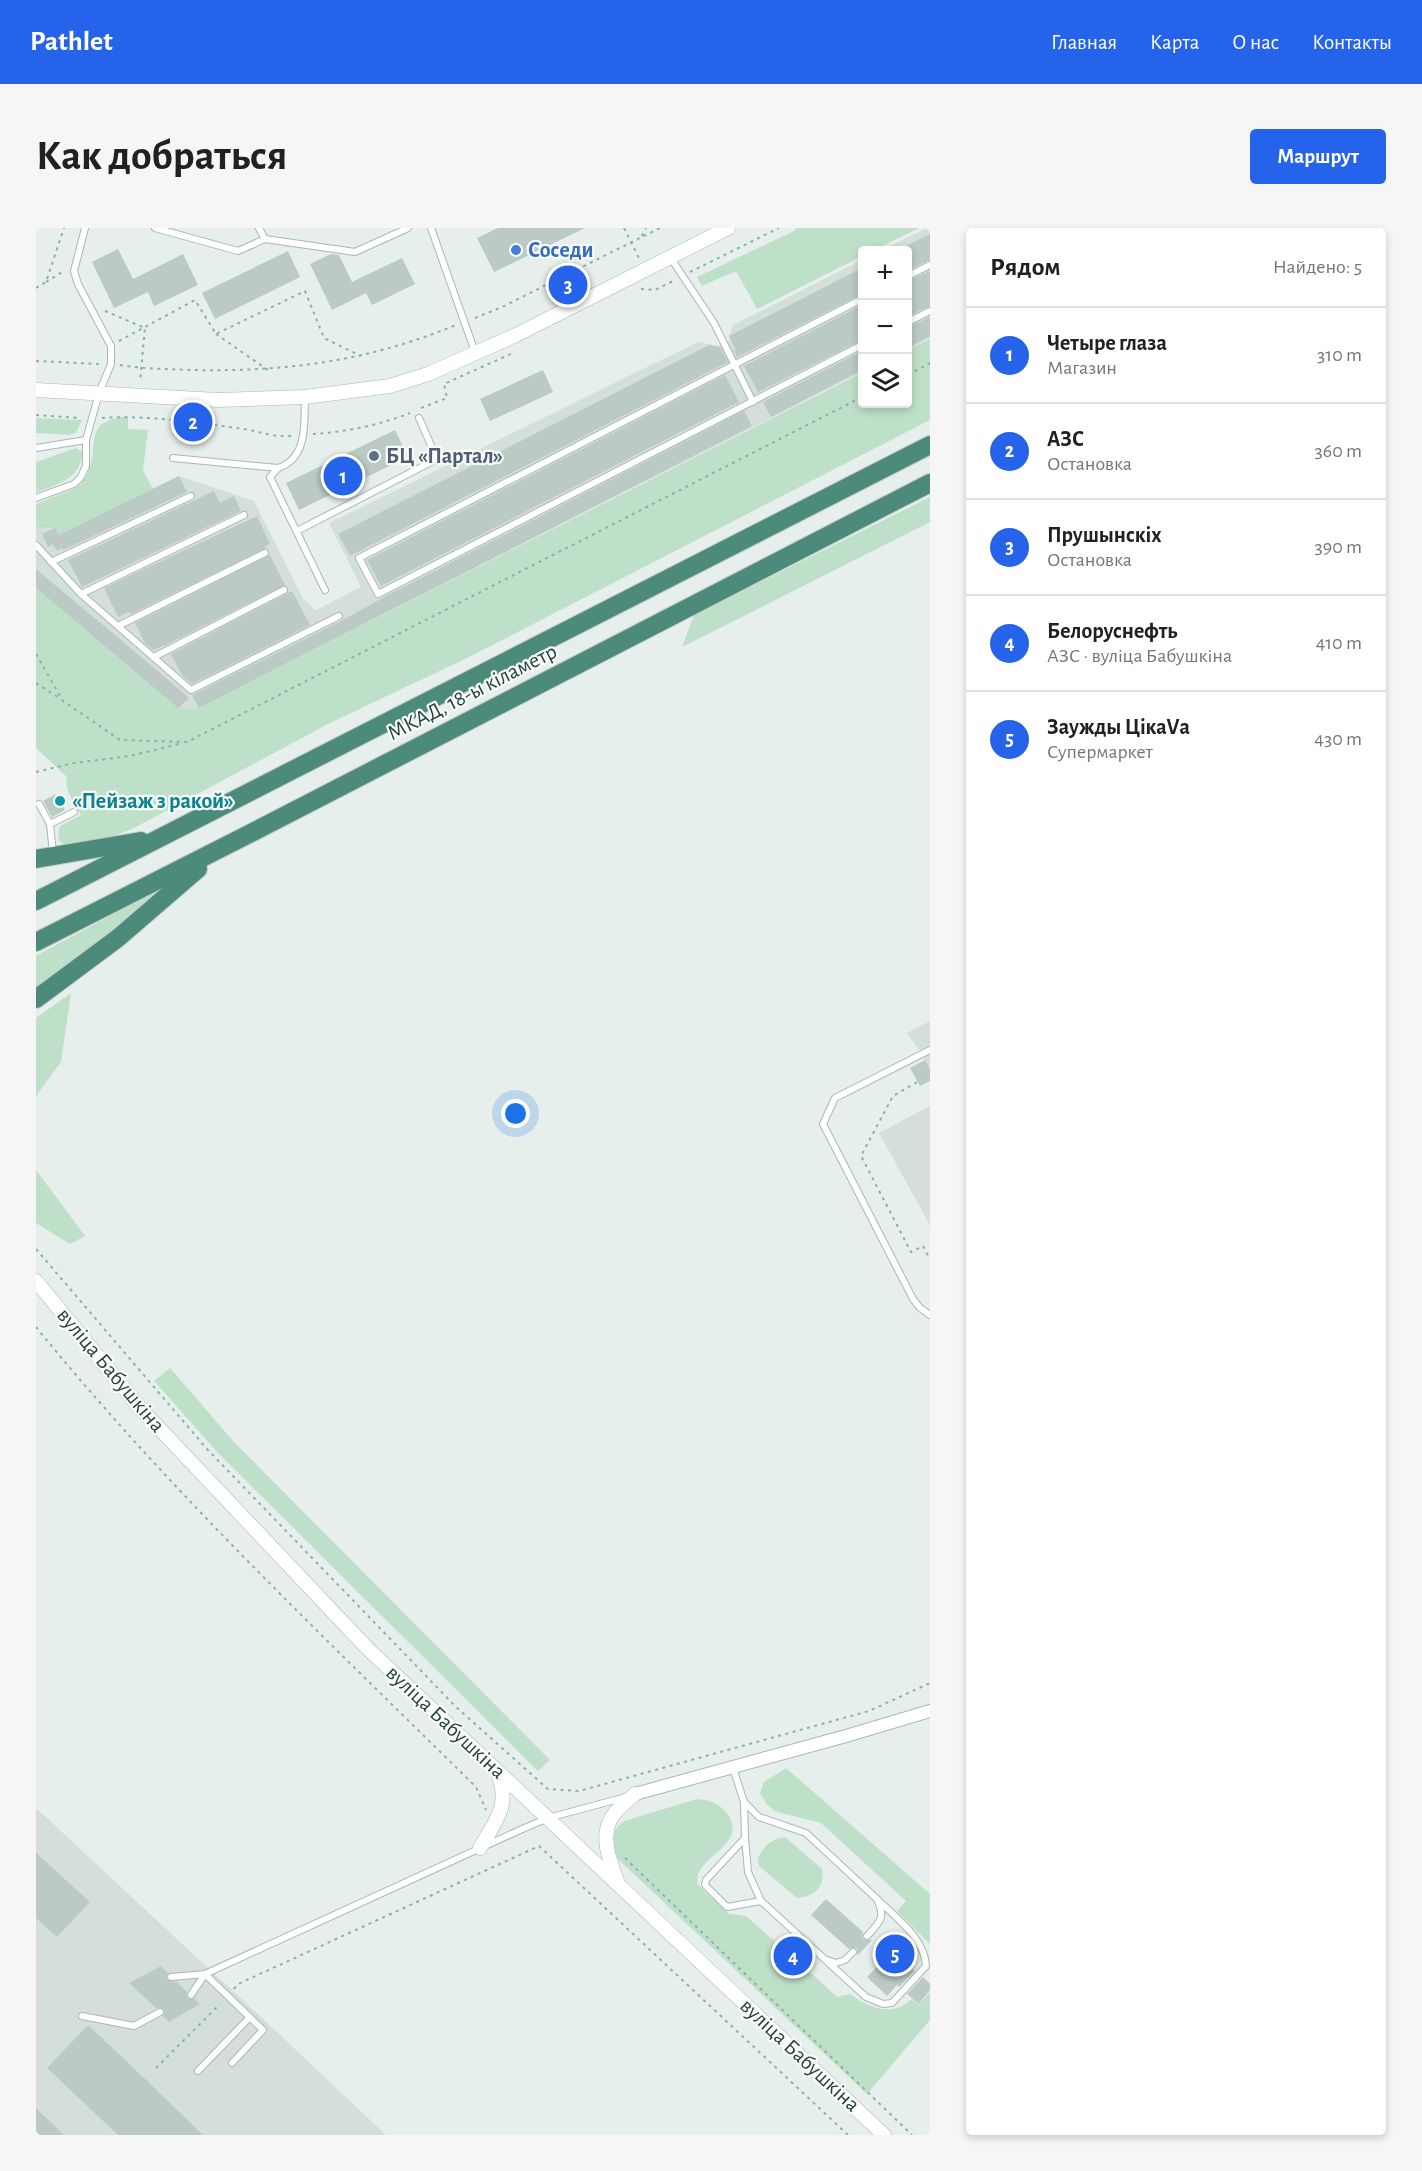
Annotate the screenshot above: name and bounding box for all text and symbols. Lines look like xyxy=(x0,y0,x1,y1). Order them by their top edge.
text: Pathlet xyxy=(30,28,113,56)
text: Главная xyxy=(1051,32,1117,53)
text: Карта xyxy=(1150,32,1199,53)
text: О нас xyxy=(1232,32,1279,53)
text: Контакты xyxy=(1312,32,1392,53)
button: Маршрут xyxy=(1250,129,1386,184)
text: Как добраться xyxy=(36,135,287,177)
place label: Соседи xyxy=(528,239,594,261)
marker: Соседи xyxy=(509,243,523,257)
map controls xyxy=(858,246,912,408)
button: + xyxy=(858,246,912,300)
text: Рядом xyxy=(990,254,1061,280)
text: Найдено: 5 xyxy=(1273,257,1362,277)
pin: 3 xyxy=(548,262,588,308)
button: − xyxy=(858,300,912,354)
text: Четыре глаза xyxy=(1047,332,1167,354)
text: 1 xyxy=(1006,345,1013,365)
text: 310 m xyxy=(1317,345,1362,365)
button: layers xyxy=(858,354,912,408)
text: Магазин xyxy=(1047,358,1117,378)
pin: 2 xyxy=(174,400,212,444)
text: АЗС xyxy=(1047,428,1084,450)
text: 2 xyxy=(1005,441,1014,461)
text: 360 m xyxy=(1315,441,1362,461)
place label: БЦ «Партал» xyxy=(386,445,503,467)
marker: БЦ «Партал» xyxy=(367,449,381,463)
pin: 1 xyxy=(324,454,362,498)
text: Остановка xyxy=(1047,454,1132,474)
text: Прушынскіх xyxy=(1047,524,1162,546)
text: 3 xyxy=(1005,537,1014,557)
text: 390 m xyxy=(1315,537,1362,557)
text: Остановка xyxy=(1047,550,1132,570)
text: Белоруснефть xyxy=(1047,620,1178,642)
text: 4 xyxy=(1004,633,1015,653)
text: 410 m xyxy=(1316,633,1362,653)
street label: МКАД, 18-ы кіламетр xyxy=(384,640,560,744)
text: АЗС · вуліца Бабушкіна xyxy=(1047,646,1232,666)
text: Заужды ЦікаVа xyxy=(1047,716,1190,738)
text: 5 xyxy=(1005,729,1014,749)
text: 430 m xyxy=(1314,729,1362,749)
text: Супермаркет xyxy=(1047,742,1153,762)
place label: «Пейзаж з ракой» xyxy=(72,790,234,812)
marker: «Пейзаж з ракой» xyxy=(53,794,67,808)
your location xyxy=(501,1099,530,1128)
street label: вуліца Бабушкіна xyxy=(53,1304,169,1436)
street label: вуліца Бабушкіна xyxy=(382,1661,510,1783)
pin: 5 xyxy=(876,1932,914,1976)
pin: 4 xyxy=(774,1934,813,1978)
street label: вуліца Бабушкіна xyxy=(736,1994,864,2116)

